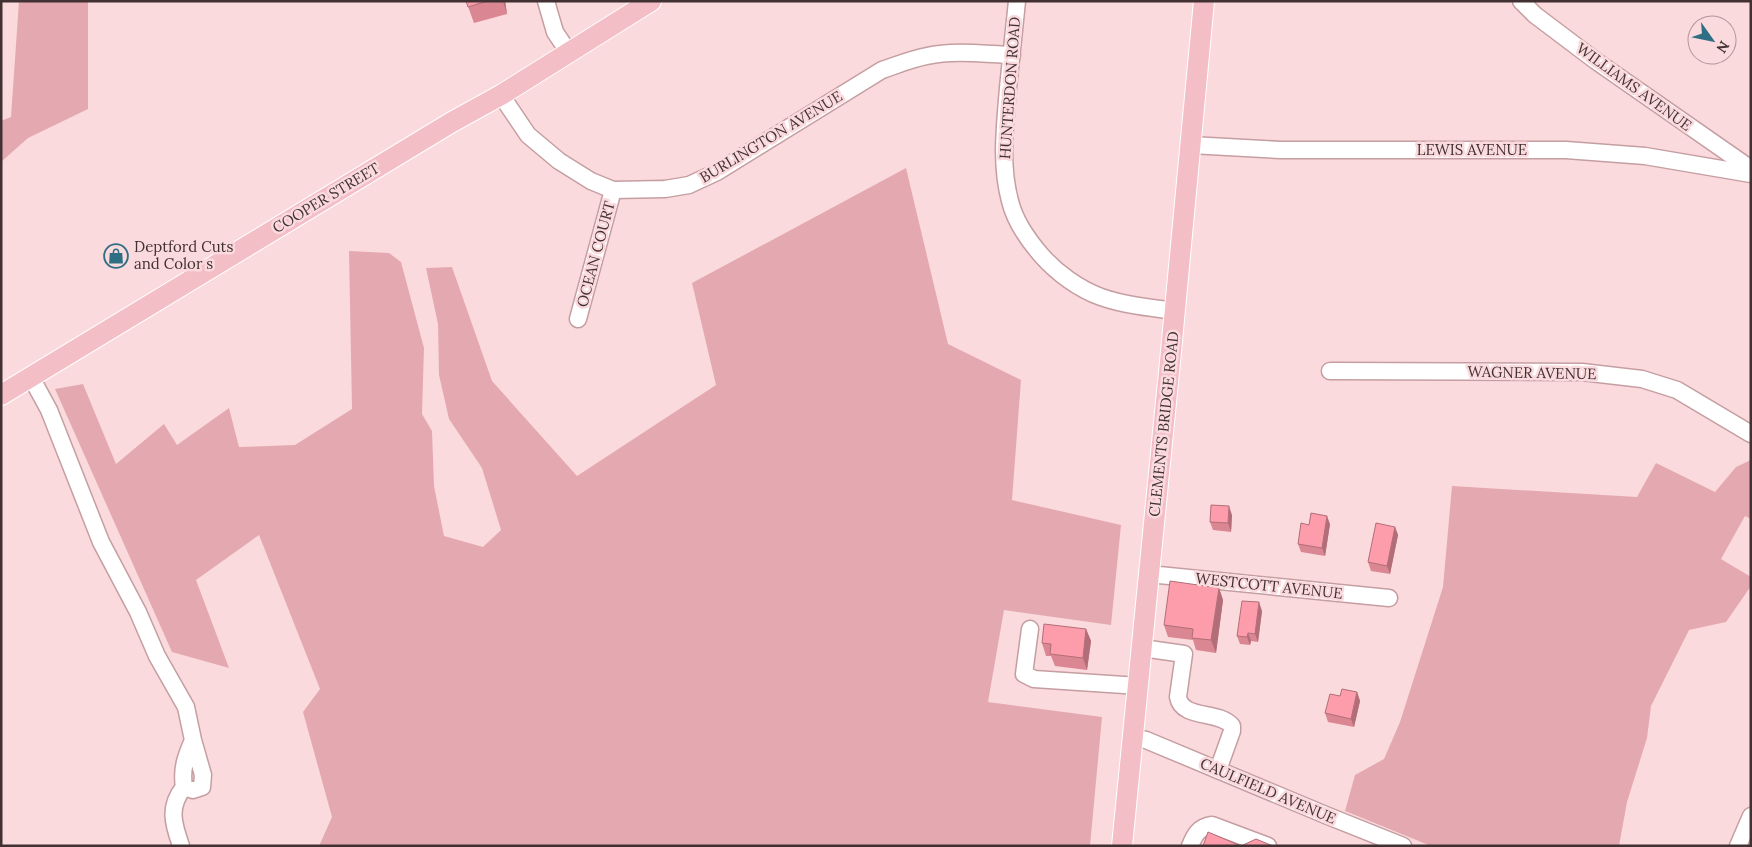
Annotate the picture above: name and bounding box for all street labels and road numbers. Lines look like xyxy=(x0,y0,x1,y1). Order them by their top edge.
street label: HUNTERDON ROAD xyxy=(995,16,1024,160)
street label: WILLIAMS AVENUE xyxy=(1573,38,1696,135)
street label: BURLINGTON AVENUE xyxy=(696,86,846,187)
street label: LEWIS AVENUE xyxy=(1417,140,1527,159)
street label: COOPER STREET xyxy=(269,158,383,237)
street label: OCEAN COURT xyxy=(572,198,619,309)
street label: CLEMENTS BRIDGE ROAD xyxy=(1144,330,1183,518)
street label: WAGNER AVENUE xyxy=(1467,362,1597,383)
street label: WESTCOTT AVENUE xyxy=(1195,568,1343,603)
street label: CAULFIELD AVENUE xyxy=(1197,753,1339,828)

